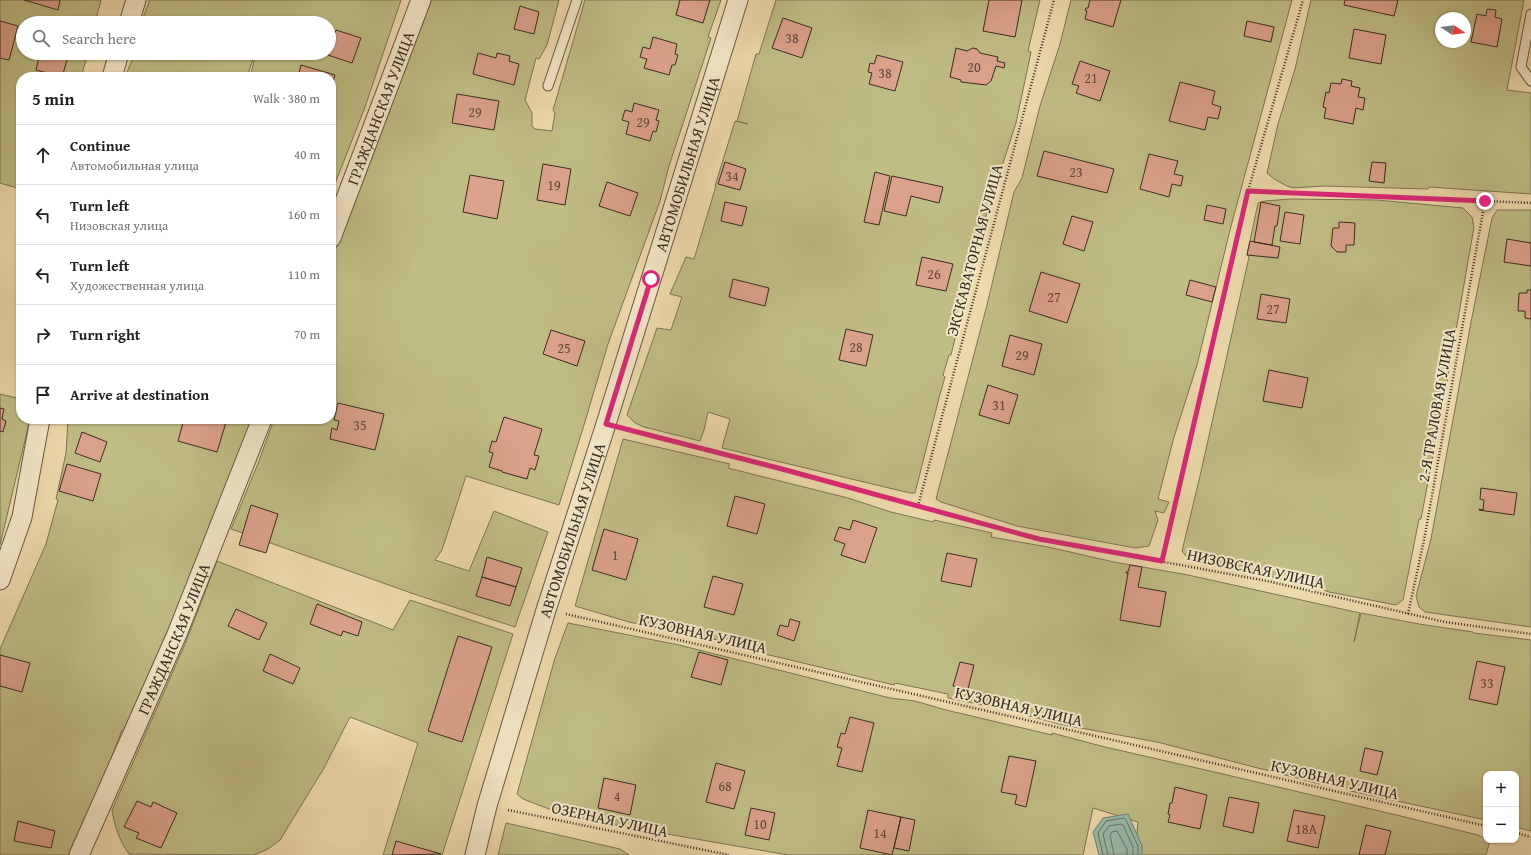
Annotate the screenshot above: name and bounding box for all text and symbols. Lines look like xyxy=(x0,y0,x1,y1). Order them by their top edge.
north arrow xyxy=(1435,12,1471,48)
search box xyxy=(16,16,336,60)
icon: search xyxy=(30,27,52,49)
street label: ГРАЖДАНСКАЯ УЛИЦА xyxy=(340,27,420,188)
text: Search here xyxy=(62,28,136,49)
house number: 38 xyxy=(785,28,799,48)
house number: 20 xyxy=(967,57,981,77)
house number: 38 xyxy=(878,63,892,83)
house number: 21 xyxy=(1084,68,1098,88)
street label: АВТОМОБИЛЬНАЯ УЛИЦА xyxy=(648,73,726,255)
text: 5 min xyxy=(32,86,74,111)
text: Walk · 380 m xyxy=(253,89,320,108)
house number: 29 xyxy=(468,102,482,122)
house number: 29 xyxy=(636,112,650,132)
text: Continue xyxy=(70,135,131,156)
icon: ahead xyxy=(32,144,54,166)
text: 40 m xyxy=(294,145,320,164)
text: Автомобильная улица xyxy=(70,156,199,175)
street label: ЭКСКАВАТОРНАЯ УЛИЦА xyxy=(939,161,1009,339)
house number: 23 xyxy=(1069,162,1083,182)
house number: 34 xyxy=(725,166,739,186)
house number: 19 xyxy=(547,175,561,195)
route end xyxy=(1476,192,1494,210)
text: Turn left xyxy=(70,195,129,216)
icon: left xyxy=(32,204,54,226)
text: 160 m xyxy=(288,205,320,224)
text: Низовская улица xyxy=(70,216,168,235)
text: Turn left xyxy=(70,255,129,276)
icon: left xyxy=(32,264,54,286)
house number: 26 xyxy=(927,264,941,284)
text: 110 m xyxy=(288,265,320,284)
route start xyxy=(642,270,660,288)
text: Художественная улица xyxy=(70,276,204,295)
house number: 27 xyxy=(1047,287,1061,307)
house number: 27 xyxy=(1266,299,1280,319)
icon: right xyxy=(32,324,54,346)
text: Turn right xyxy=(70,324,141,345)
text: 70 m xyxy=(294,325,320,344)
street label: 2-Я ТРАЛОВАЯ УЛИЦА xyxy=(1411,326,1461,484)
house number: 28 xyxy=(849,337,863,357)
house number: 25 xyxy=(557,338,571,358)
house number: 29 xyxy=(1015,345,1029,365)
icon: arrive xyxy=(32,384,54,406)
text: Arrive at destination xyxy=(70,384,209,405)
house number: 31 xyxy=(992,395,1006,415)
house number: 35 xyxy=(353,415,367,435)
street label: АВТОМОБИЛЬНАЯ УЛИЦА xyxy=(532,439,611,621)
street label: НИЗОВСКАЯ УЛИЦА xyxy=(1185,542,1327,594)
house number: 1 xyxy=(612,545,618,565)
street label: ГРАЖДАНСКАЯ УЛИЦА xyxy=(131,559,216,718)
street label: КУЗОВНАЯ УЛИЦА xyxy=(637,607,770,659)
house number: 33 xyxy=(1480,673,1494,693)
street label: КУЗОВНАЯ УЛИЦА xyxy=(953,680,1086,732)
street label: КУЗОВНАЯ УЛИЦА xyxy=(1269,753,1402,805)
map controls xyxy=(1483,771,1519,843)
button: + xyxy=(1483,771,1519,807)
house number: 68 xyxy=(718,776,732,796)
house number: 4 xyxy=(614,786,621,806)
street label: ОЗЕРНАЯ УЛИЦА xyxy=(549,795,671,843)
button: − xyxy=(1483,807,1519,843)
house number: 10 xyxy=(753,814,767,834)
house number: 18А xyxy=(1295,819,1317,839)
house number: 14 xyxy=(873,823,887,843)

